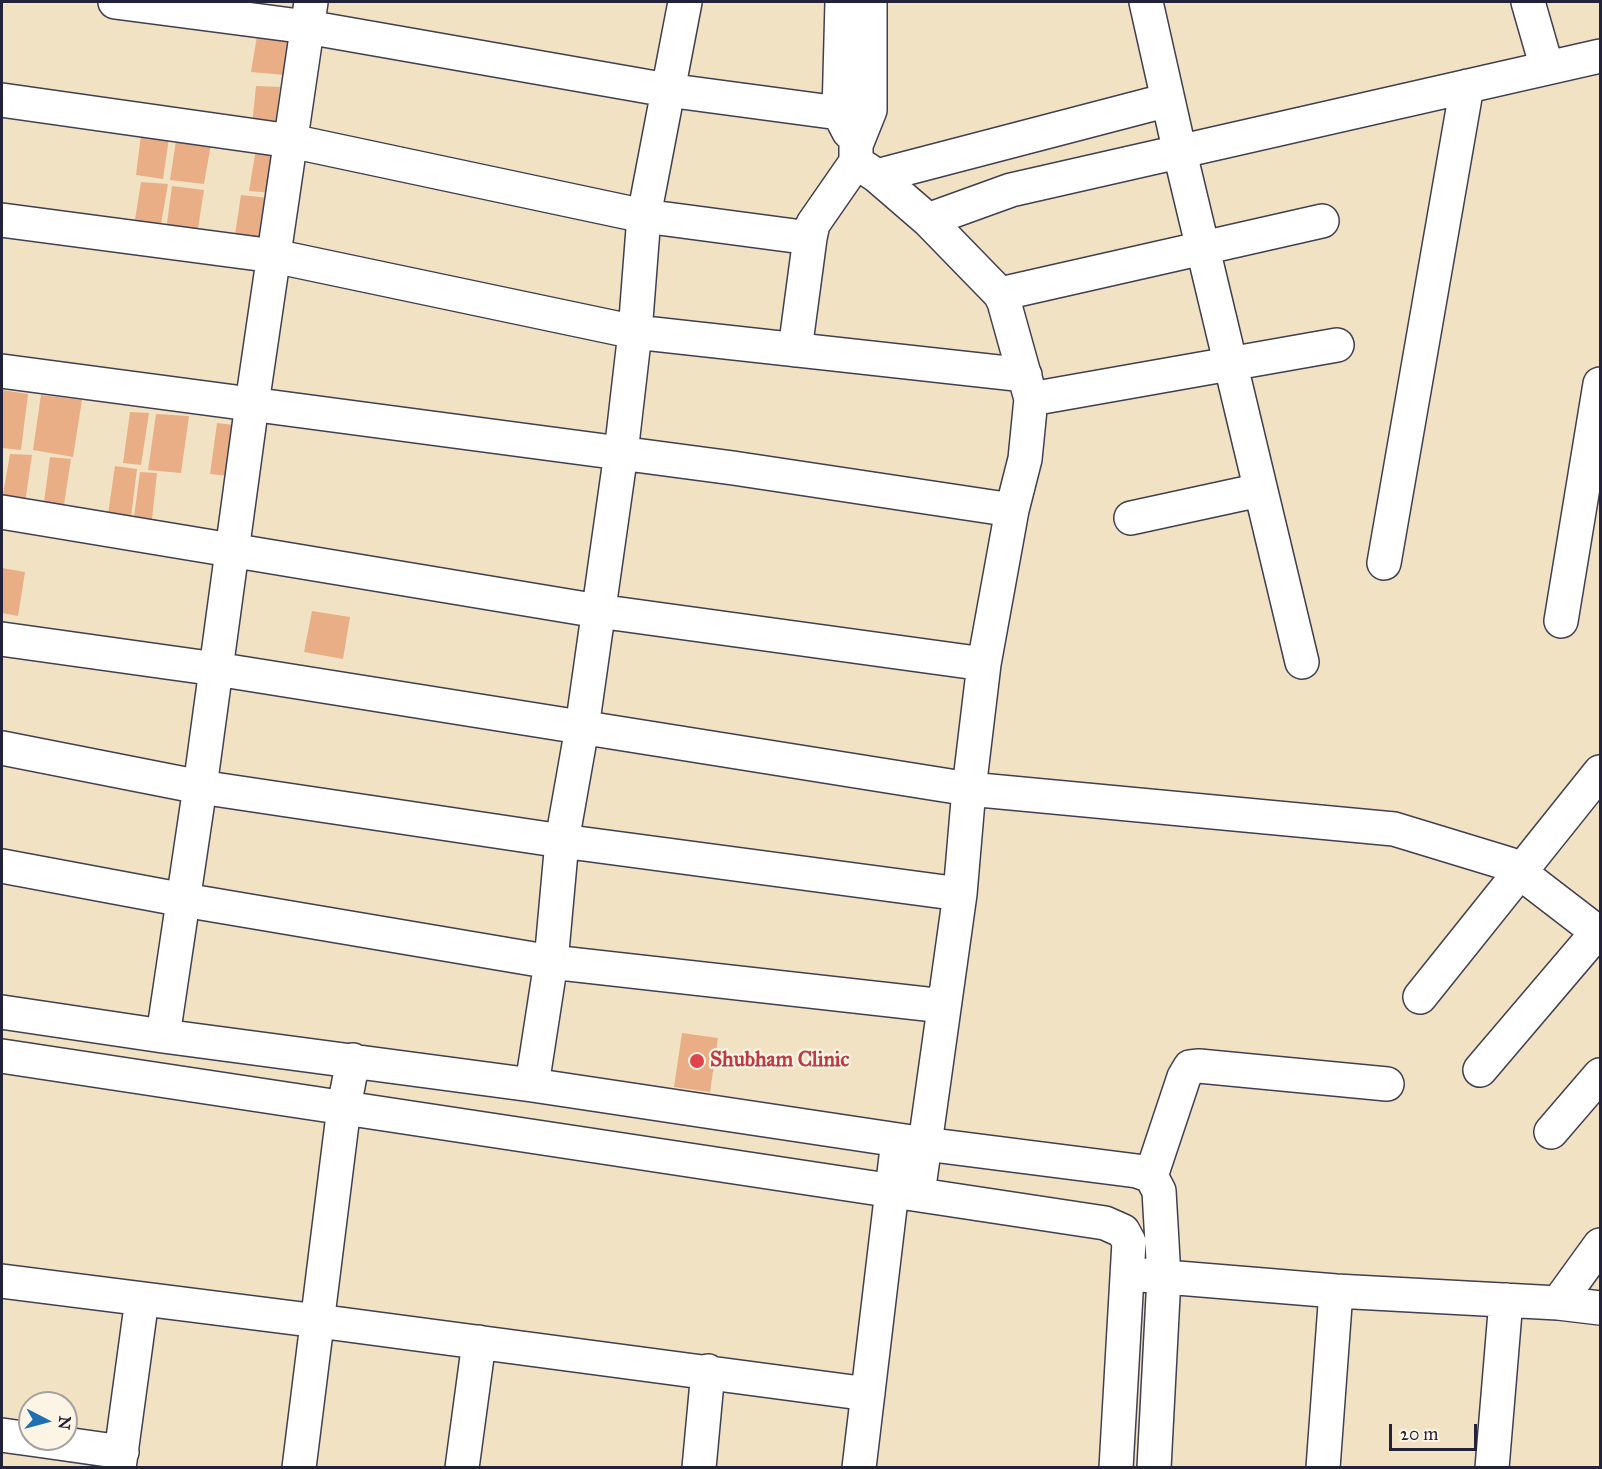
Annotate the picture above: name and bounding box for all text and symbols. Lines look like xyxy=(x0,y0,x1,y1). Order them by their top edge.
place label: Shubham Clinic xyxy=(710,1048,849,1074)
marker: Shubham Clinic xyxy=(688,1052,706,1070)
north arrow xyxy=(18,1391,78,1451)
scale bar xyxy=(1392,1412,1480,1450)
text: N xyxy=(54,1415,75,1430)
text: 20 m xyxy=(1400,1423,1438,1445)

